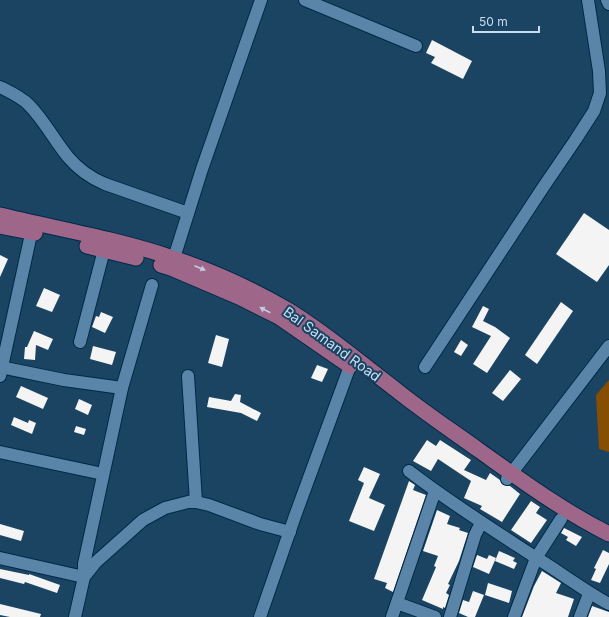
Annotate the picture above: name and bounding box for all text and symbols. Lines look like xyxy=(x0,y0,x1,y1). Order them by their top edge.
scale bar xyxy=(473,8,539,34)
text: 50 m xyxy=(479,14,508,29)
one-way arrow xyxy=(194,265,205,271)
street label: Bal Samand Road xyxy=(280,303,384,385)
one-way arrow xyxy=(259,307,271,314)

